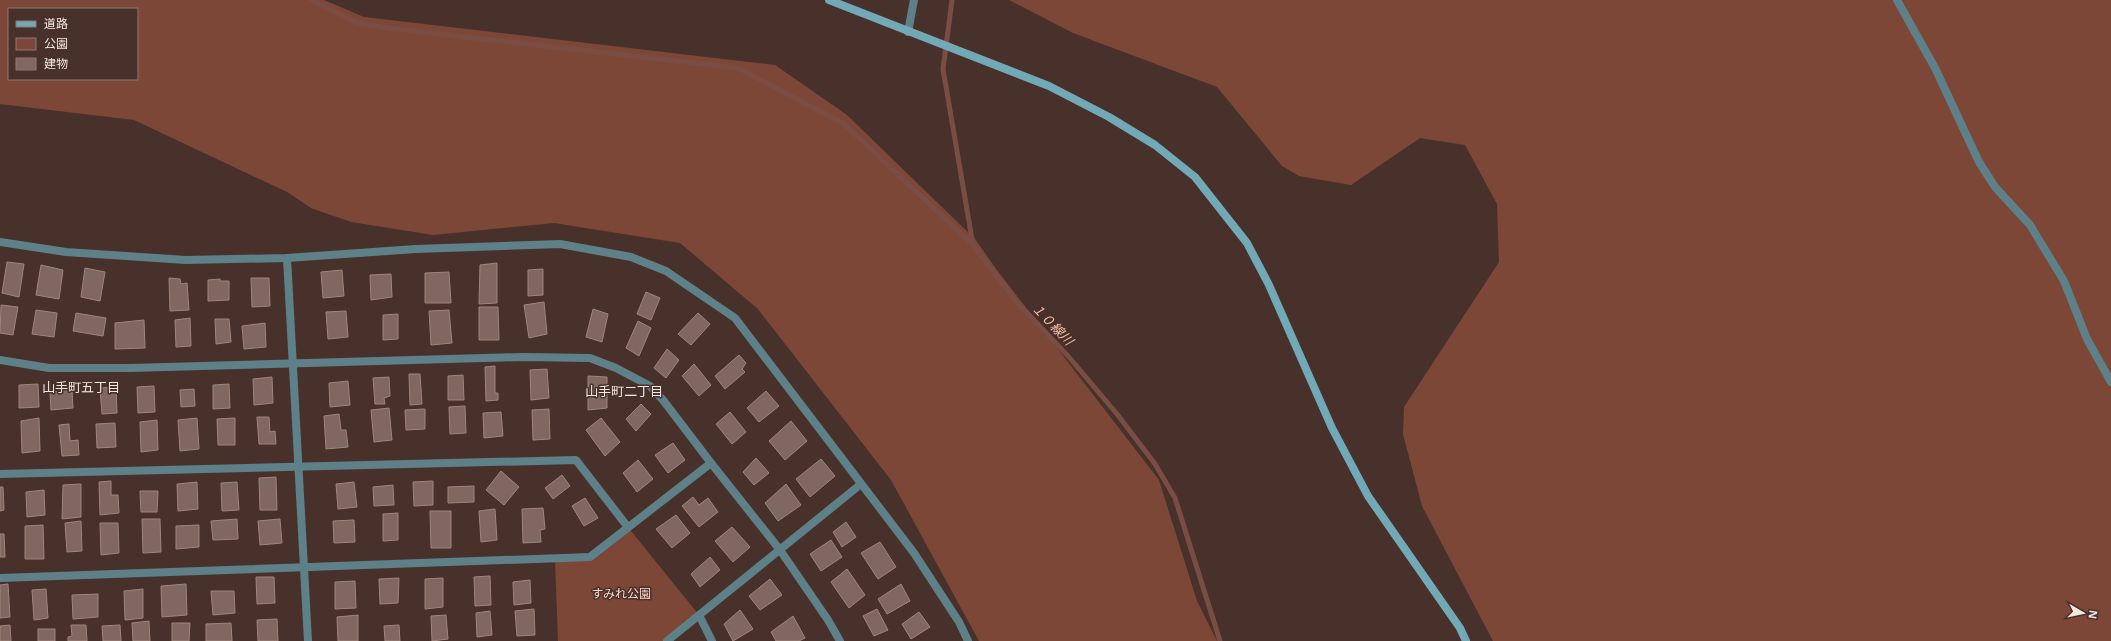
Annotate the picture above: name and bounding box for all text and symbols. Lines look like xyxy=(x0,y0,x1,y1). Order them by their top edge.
legend xyxy=(8,8,138,80)
text: 道路 xyxy=(44,15,68,32)
text: 公園 xyxy=(44,35,68,52)
text: 建物 xyxy=(44,55,68,72)
water label: １０線川 xyxy=(1028,299,1079,350)
district label: 山手町五丁目 xyxy=(42,378,120,396)
district label: 山手町二丁目 xyxy=(585,382,663,400)
park label: すみれ公園 xyxy=(591,585,651,602)
north arrow xyxy=(2063,593,2103,633)
text: N xyxy=(2085,609,2101,620)

